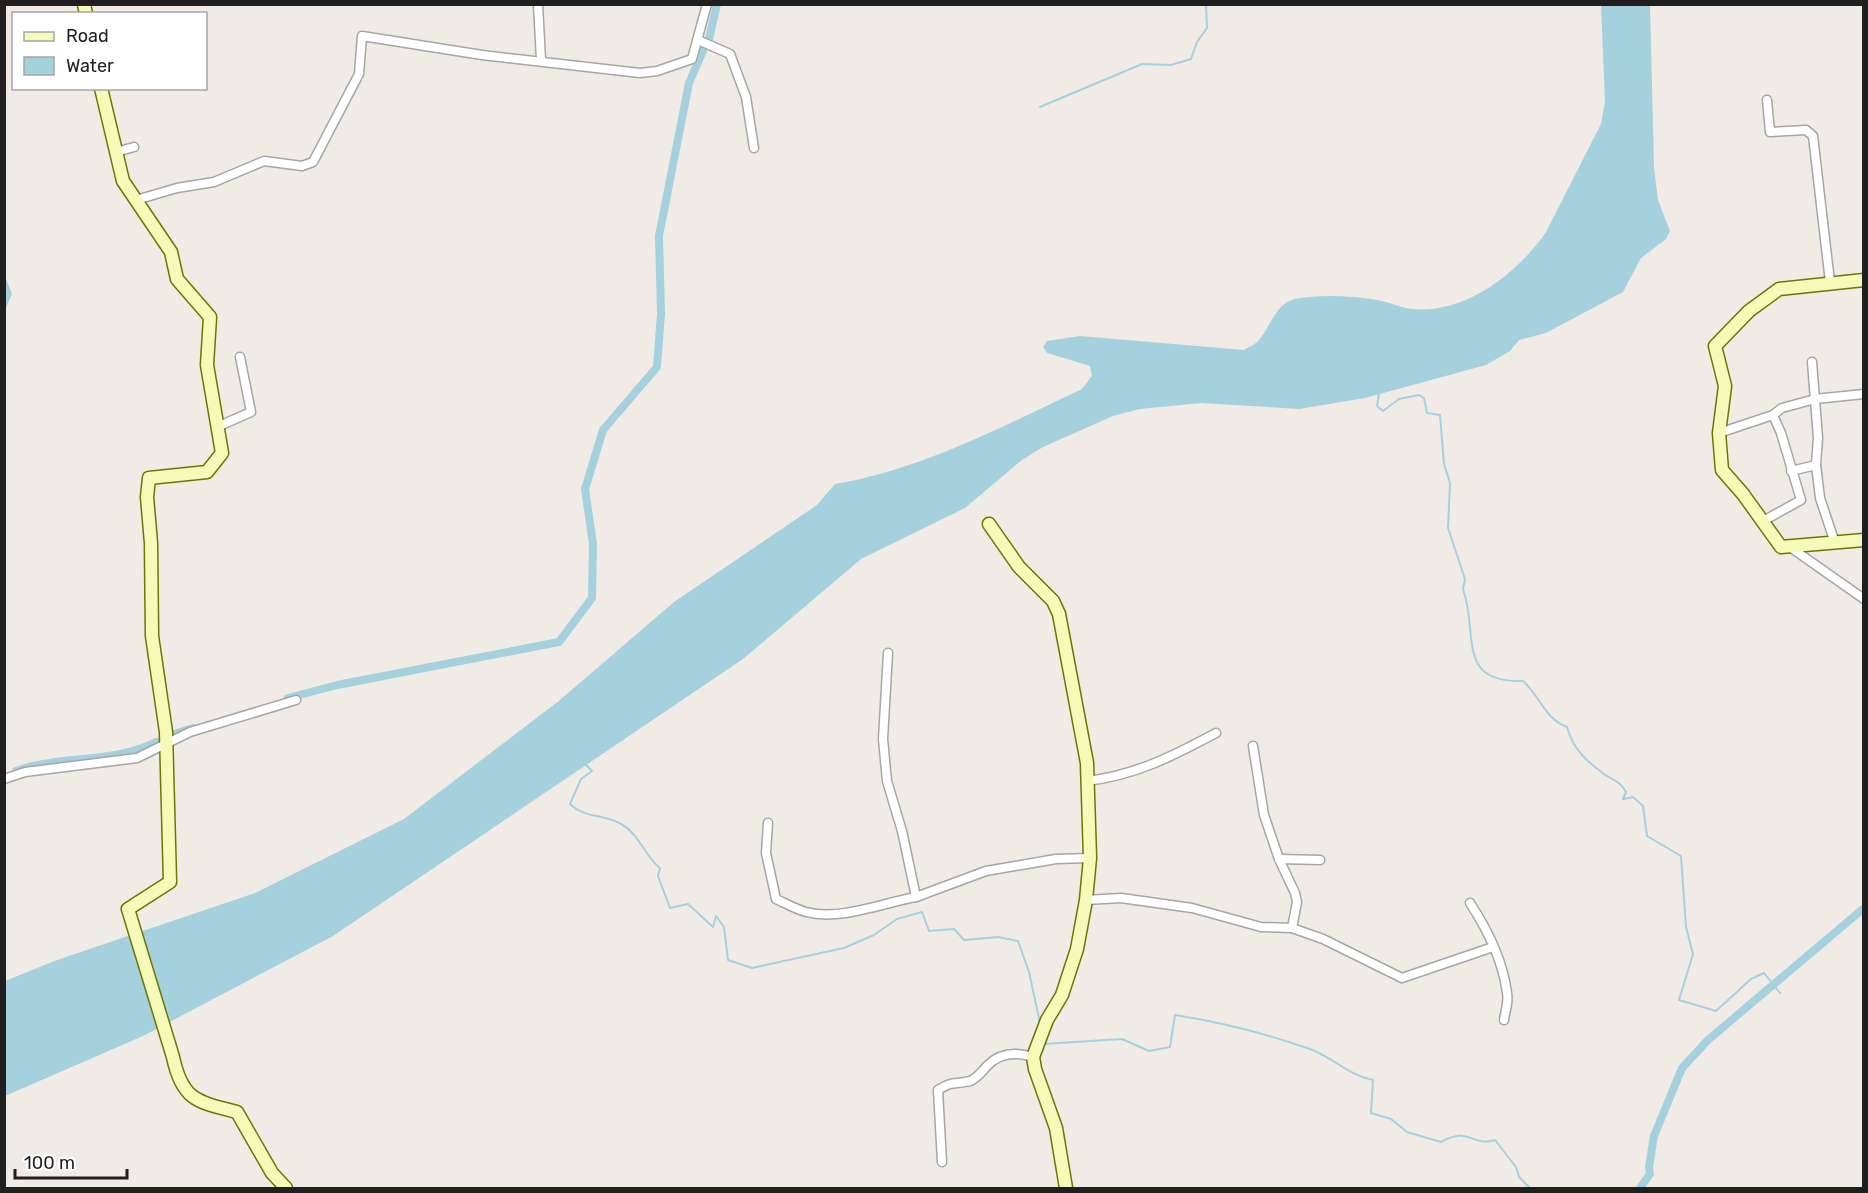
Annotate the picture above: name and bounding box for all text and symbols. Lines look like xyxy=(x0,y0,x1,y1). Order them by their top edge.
legend xyxy=(12,12,207,90)
text: Road xyxy=(66,25,109,47)
text: Water xyxy=(66,55,114,77)
scale bar xyxy=(15,1142,128,1180)
text: 100 m xyxy=(24,1152,75,1174)

